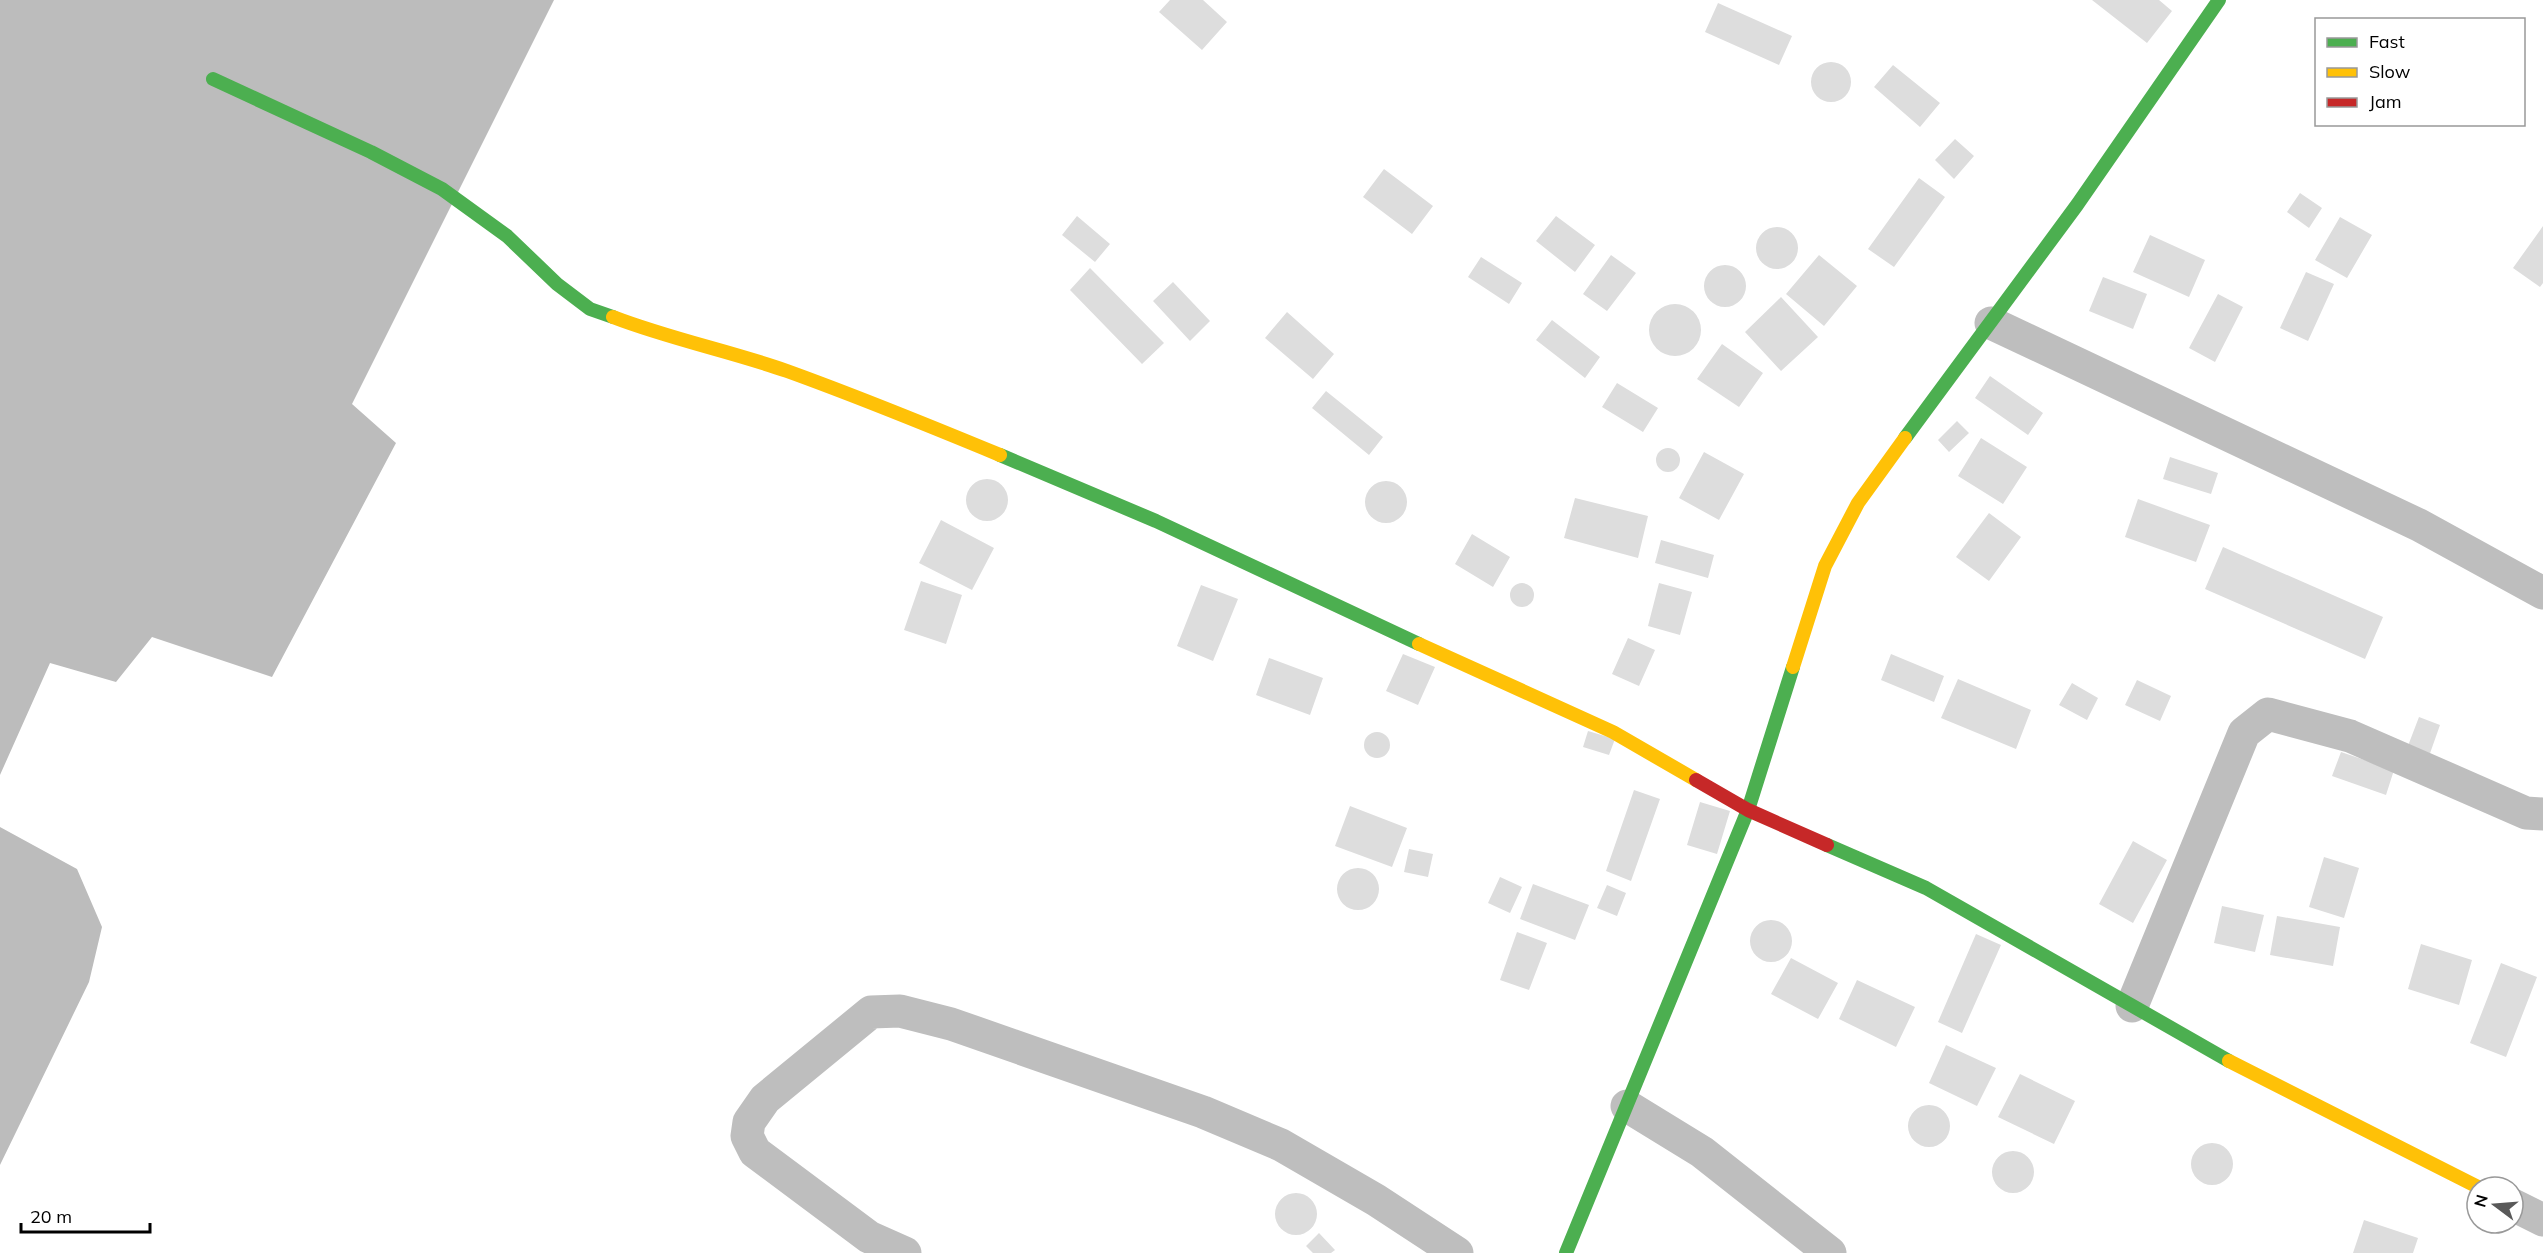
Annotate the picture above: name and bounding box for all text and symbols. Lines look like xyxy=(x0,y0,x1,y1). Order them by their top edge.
legend xyxy=(2315,18,2525,126)
text: Fast xyxy=(2369,30,2405,53)
text: Slow xyxy=(2369,60,2411,83)
text: Jam xyxy=(2369,90,2402,113)
north arrow xyxy=(2465,1175,2525,1235)
text: N xyxy=(2469,1192,2492,1209)
scale bar xyxy=(21,1196,150,1234)
text: 20 m xyxy=(30,1205,72,1228)

